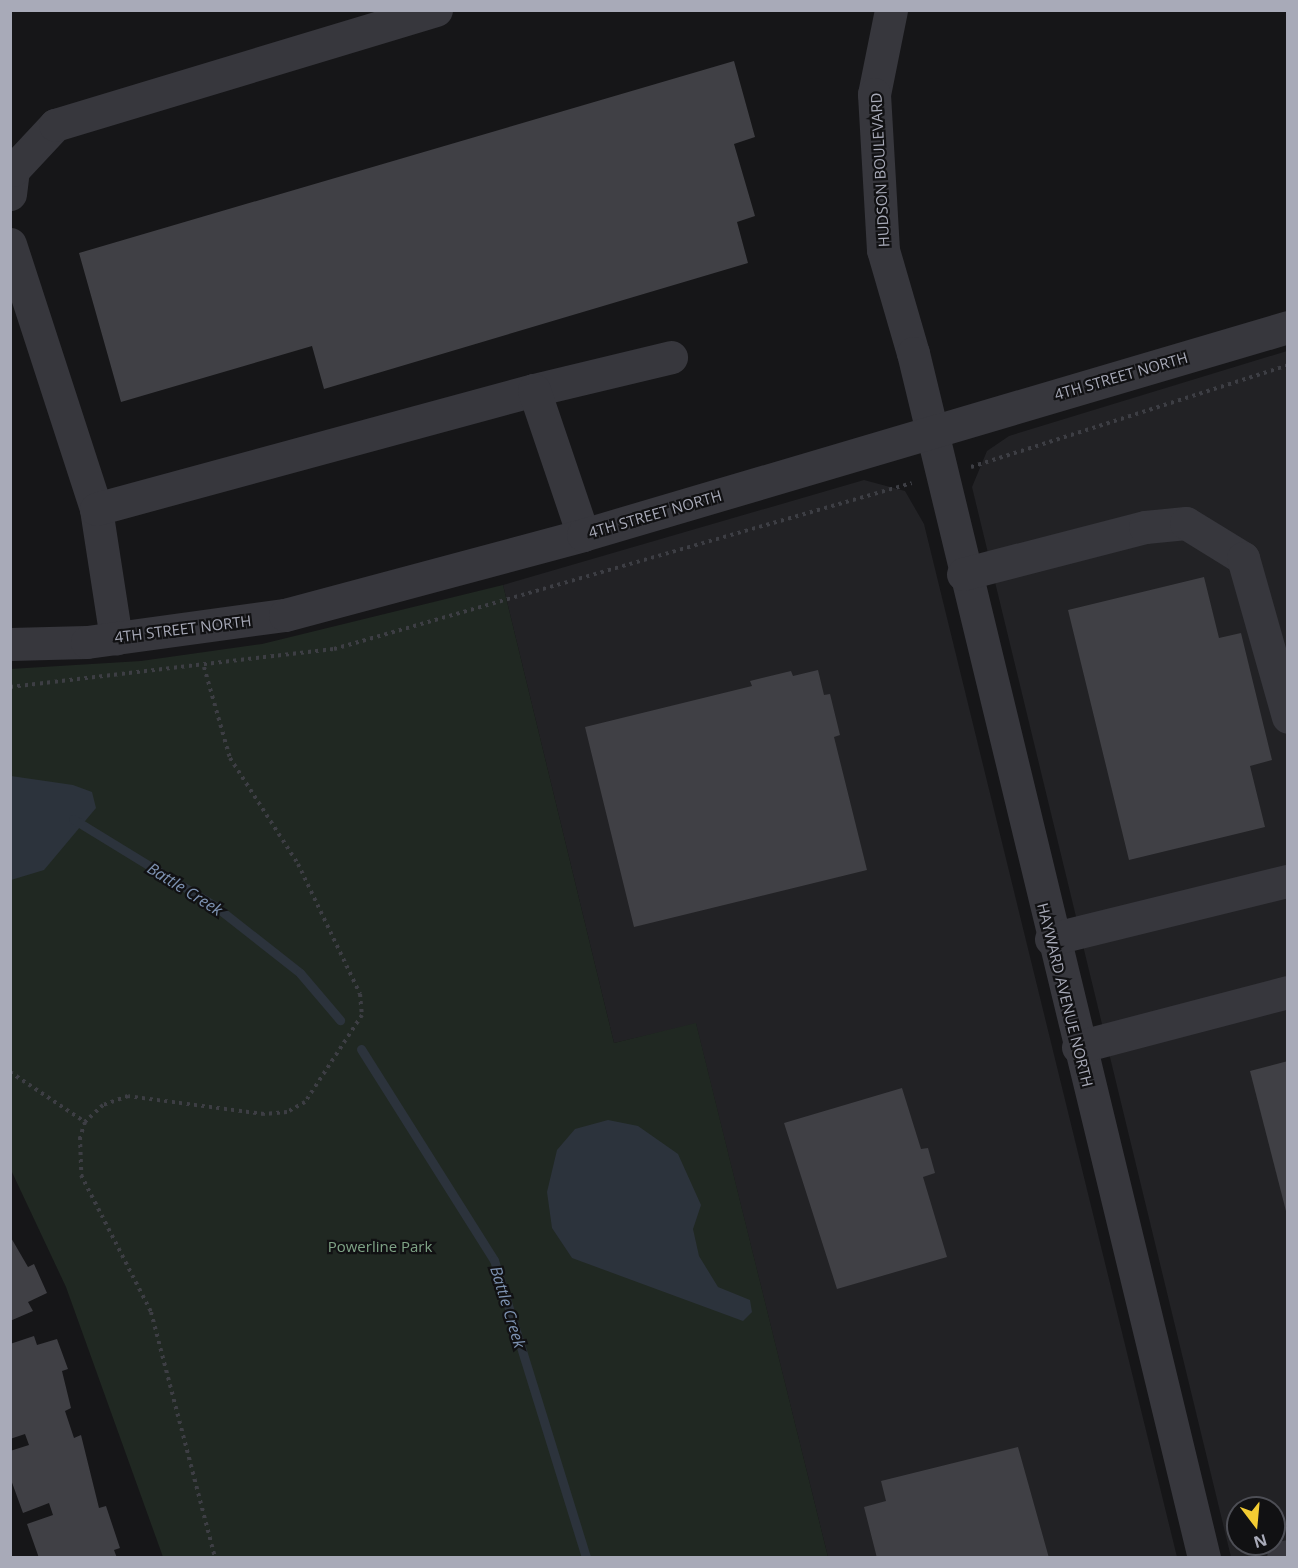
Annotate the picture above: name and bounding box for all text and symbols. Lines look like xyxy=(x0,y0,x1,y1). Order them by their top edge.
street label: HUDSON BOULEVARD xyxy=(867,92,893,248)
street label: 4TH STREET NORTH xyxy=(1052,348,1190,404)
street label: 4TH STREET NORTH xyxy=(586,486,724,542)
street label: 4TH STREET NORTH xyxy=(113,612,253,646)
water label: Battle Creek xyxy=(144,858,226,920)
street label: HAYWARD AVENUE NORTH xyxy=(1033,901,1097,1089)
park label: Powerline Park xyxy=(328,1238,432,1256)
water label: Battle Creek xyxy=(486,1264,530,1350)
north arrow xyxy=(1226,1496,1286,1556)
text: N xyxy=(1251,1529,1270,1554)

